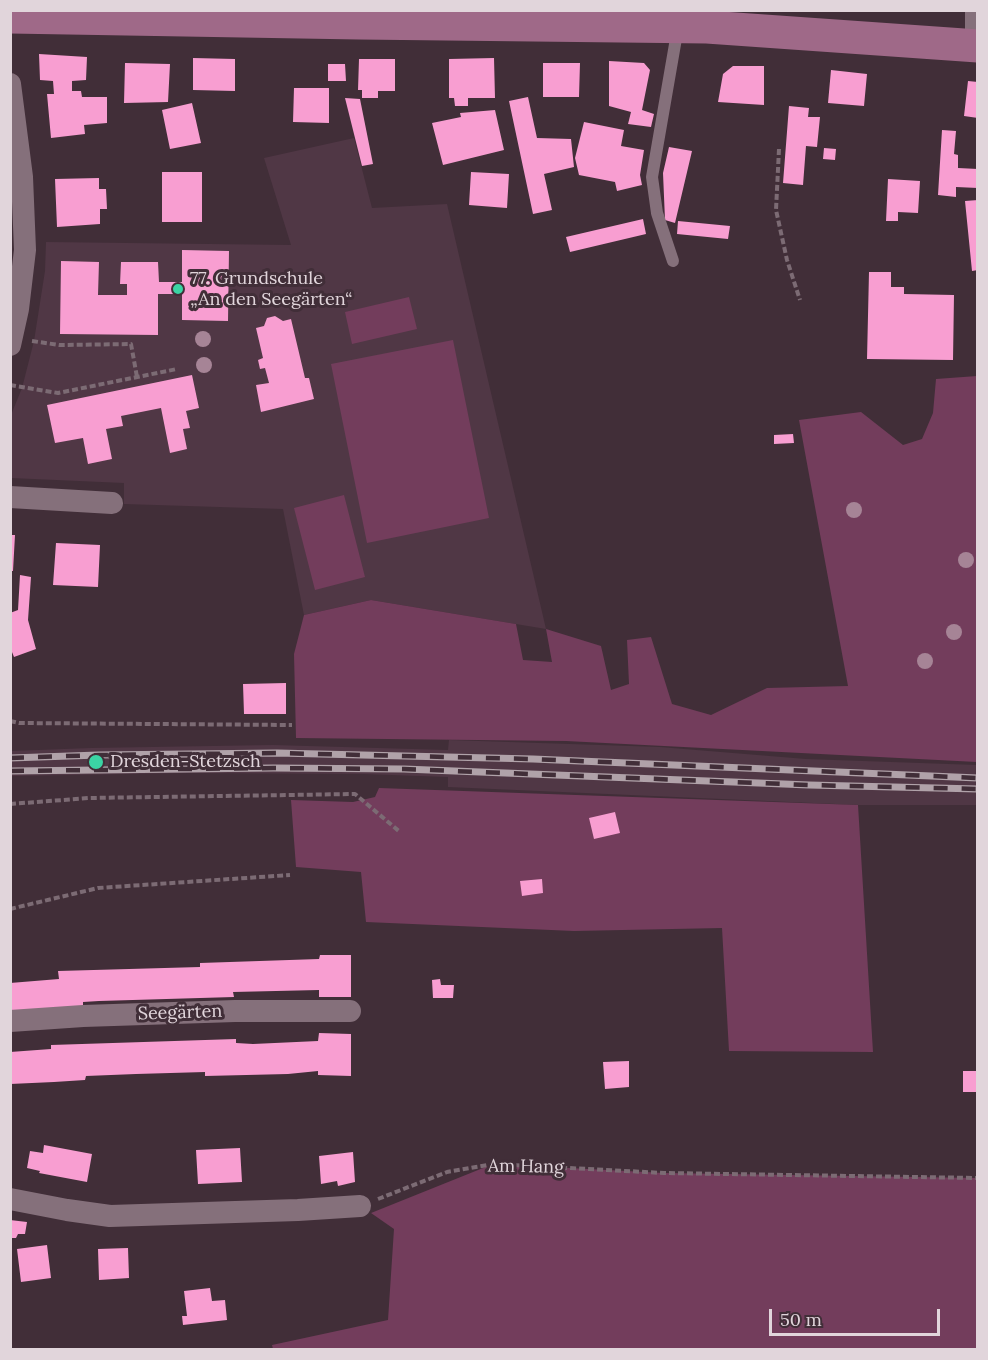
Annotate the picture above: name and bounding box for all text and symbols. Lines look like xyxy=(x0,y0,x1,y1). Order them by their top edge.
place label: 77. Grundschule „An den Seegärten“ xyxy=(190,268,352,310)
marker: 77. Grundschule „An den Seegärten“ xyxy=(171,282,185,296)
place label: Dresden-Stetzsch xyxy=(110,751,261,773)
marker: Dresden-Stetzsch xyxy=(87,753,105,771)
street label: Seegärten xyxy=(137,1001,223,1025)
street label: Am Hang xyxy=(488,1156,564,1178)
scale bar xyxy=(772,1297,943,1335)
text: 50 m xyxy=(780,1308,822,1331)

